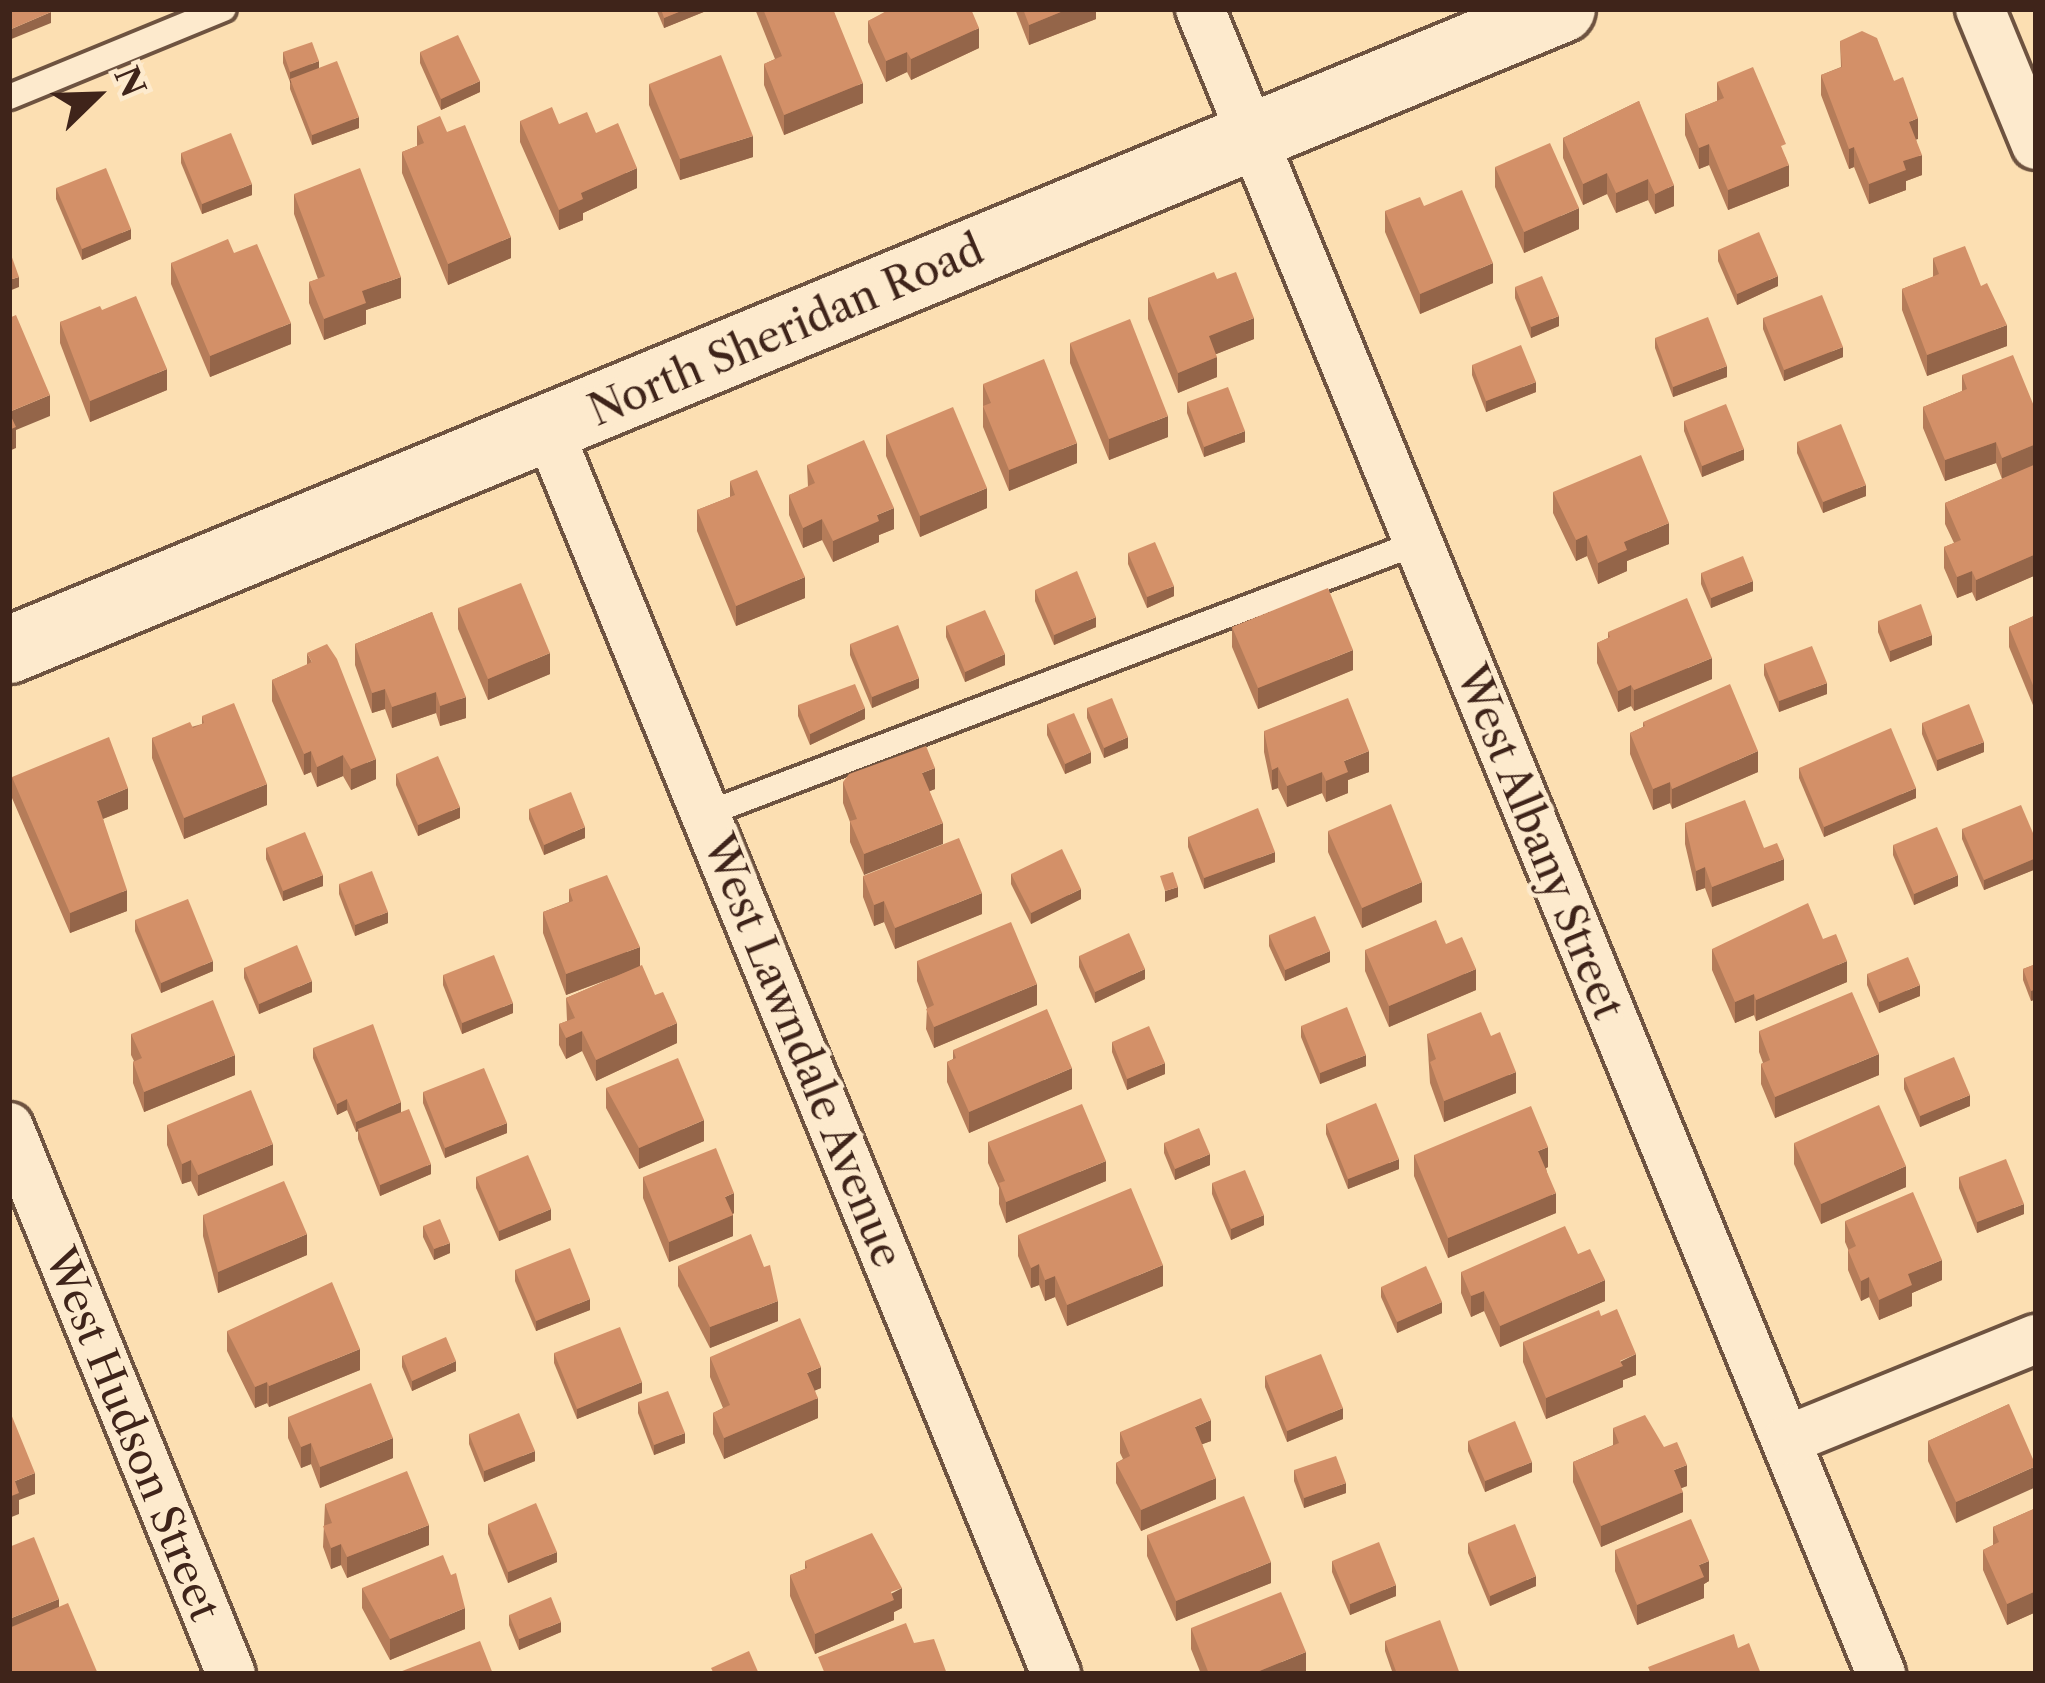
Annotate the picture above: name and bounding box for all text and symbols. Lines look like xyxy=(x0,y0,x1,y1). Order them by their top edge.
north arrow xyxy=(36,36,156,156)
text: N xyxy=(105,61,154,103)
street label: North Sheridan Road xyxy=(581,224,991,436)
street label: West Albany Street xyxy=(1445,656,1635,1028)
street label: West Lawndale Avenue xyxy=(693,827,913,1275)
street label: West Hudson Street xyxy=(35,1240,231,1628)

